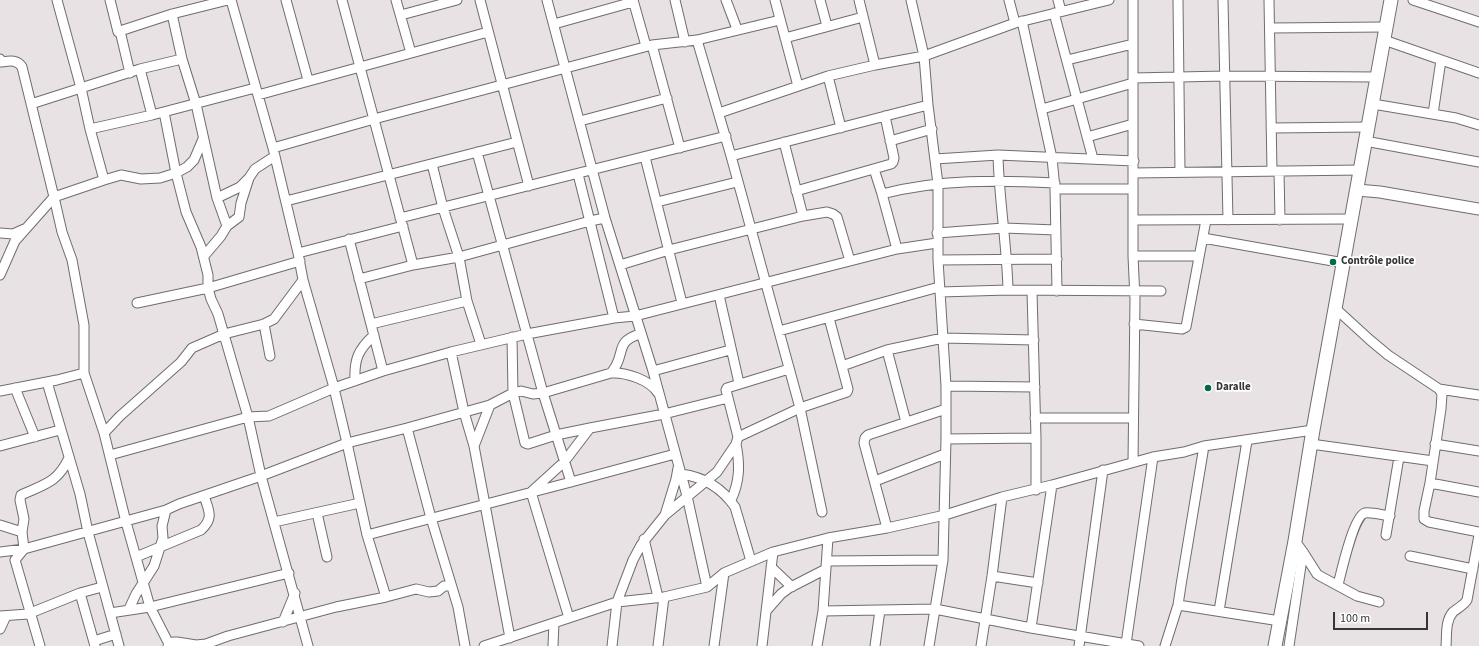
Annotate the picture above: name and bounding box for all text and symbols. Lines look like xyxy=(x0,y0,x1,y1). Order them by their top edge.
place label: Contrôle police xyxy=(1341,255,1415,269)
marker: Contrôle police xyxy=(1328,257,1338,267)
place label: Daralle xyxy=(1216,381,1251,395)
marker: Daralle xyxy=(1203,383,1213,393)
scale bar xyxy=(1335,604,1430,630)
text: 100 m xyxy=(1340,610,1370,627)

